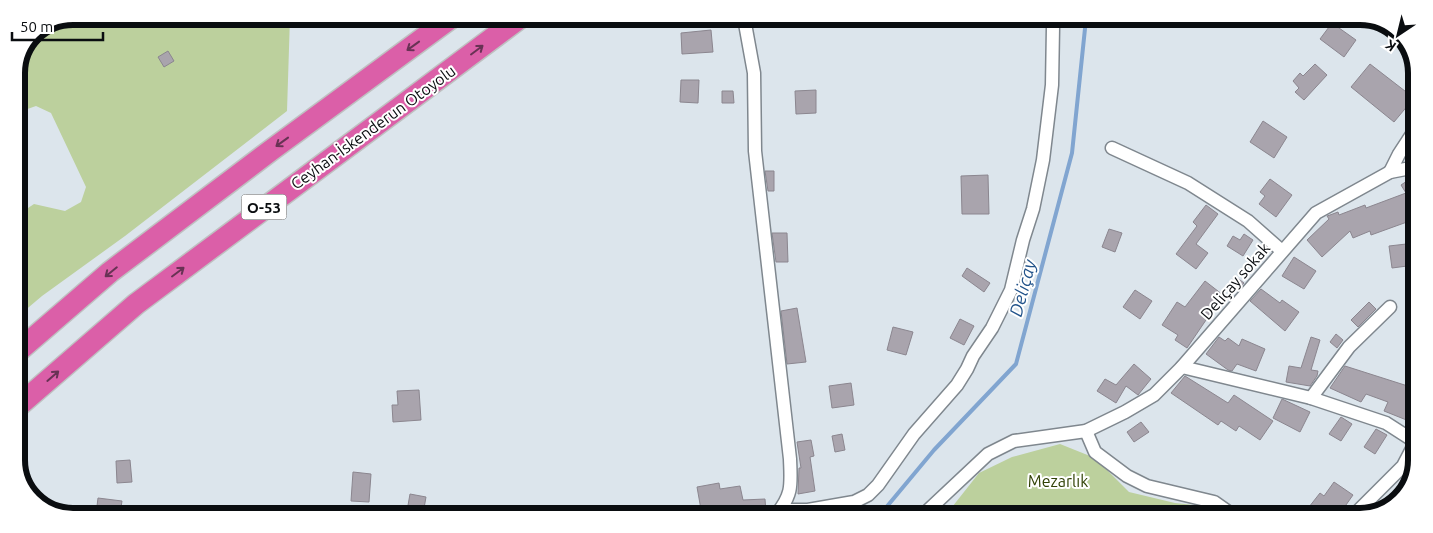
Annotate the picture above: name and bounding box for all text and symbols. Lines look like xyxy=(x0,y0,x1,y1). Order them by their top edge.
scale bar xyxy=(12,10,104,42)
north arrow xyxy=(1373,10,1423,60)
text: 50 m xyxy=(20,18,53,35)
text: K xyxy=(1382,36,1399,55)
one-way arrow xyxy=(406,41,420,51)
one-way arrow xyxy=(470,45,483,56)
street label: Ceyhan-İskenderun Otoyolu xyxy=(287,61,459,193)
one-way arrow xyxy=(275,137,289,147)
road number: O-53 xyxy=(242,194,286,220)
street label: Deliçay sokak xyxy=(1197,239,1273,323)
water label: Deliçay xyxy=(1005,257,1039,318)
one-way arrow xyxy=(104,266,117,277)
one-way arrow xyxy=(171,267,184,278)
one-way arrow xyxy=(47,370,60,382)
park label: Mezarlık xyxy=(1028,472,1088,490)

